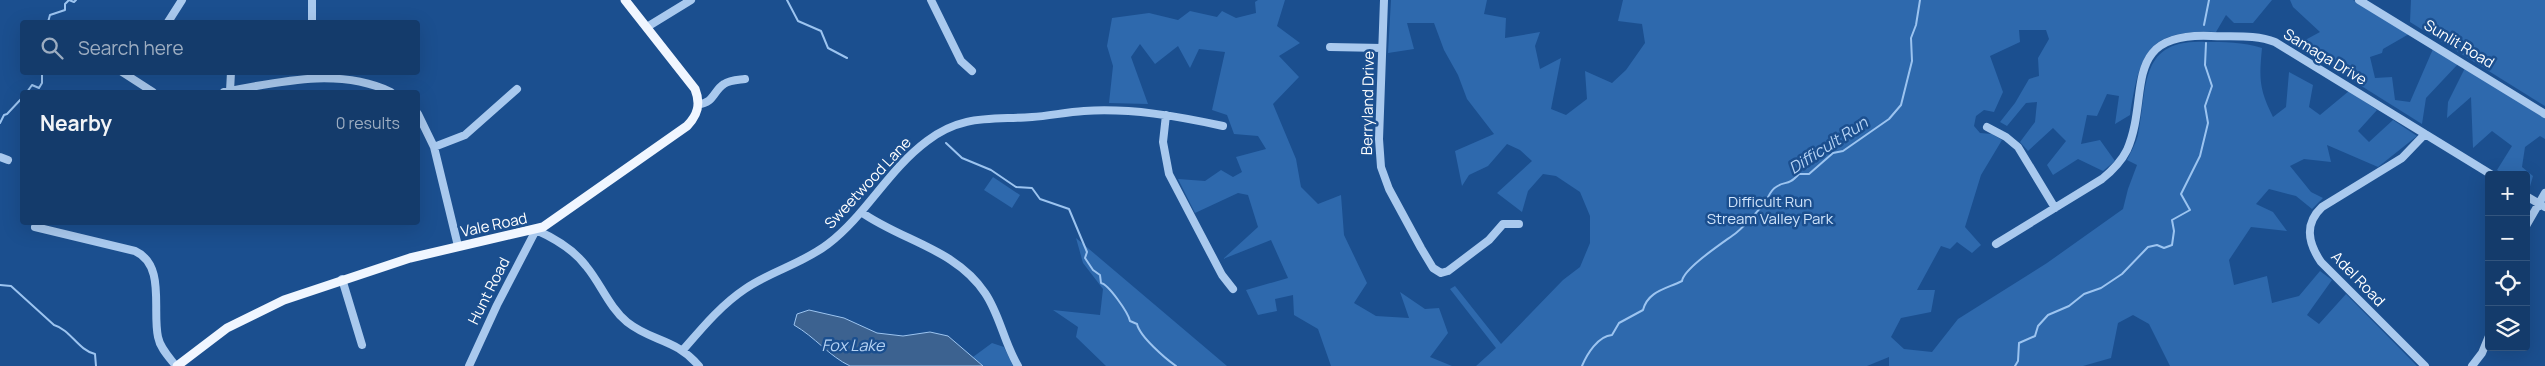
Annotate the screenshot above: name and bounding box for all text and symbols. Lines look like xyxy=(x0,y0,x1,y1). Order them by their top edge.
street label: Sunlit Road xyxy=(2420,14,2498,73)
search box xyxy=(20,20,420,75)
street label: Samaga Drive xyxy=(2280,23,2371,90)
icon: search xyxy=(38,34,66,62)
text: Search here xyxy=(78,35,184,61)
street label: Berryland Drive xyxy=(1356,50,1379,155)
text: Nearby xyxy=(40,109,112,137)
water label: Difficult Run xyxy=(1784,111,1872,179)
text: 0 results xyxy=(336,112,400,134)
street label: Sweetwood Lane xyxy=(820,132,916,233)
map controls xyxy=(2485,171,2530,351)
button: + xyxy=(2485,171,2530,216)
park label: Difficult Run Stream Valley Park xyxy=(1707,191,1834,229)
street label: Vale Road xyxy=(459,207,529,242)
button: − xyxy=(2485,216,2530,261)
street label: Adel Road xyxy=(2327,246,2390,311)
street label: Hunt Road xyxy=(463,254,514,328)
button: locate xyxy=(2485,261,2530,306)
button: layers xyxy=(2485,306,2530,351)
water label: Fox Lake xyxy=(822,334,886,356)

